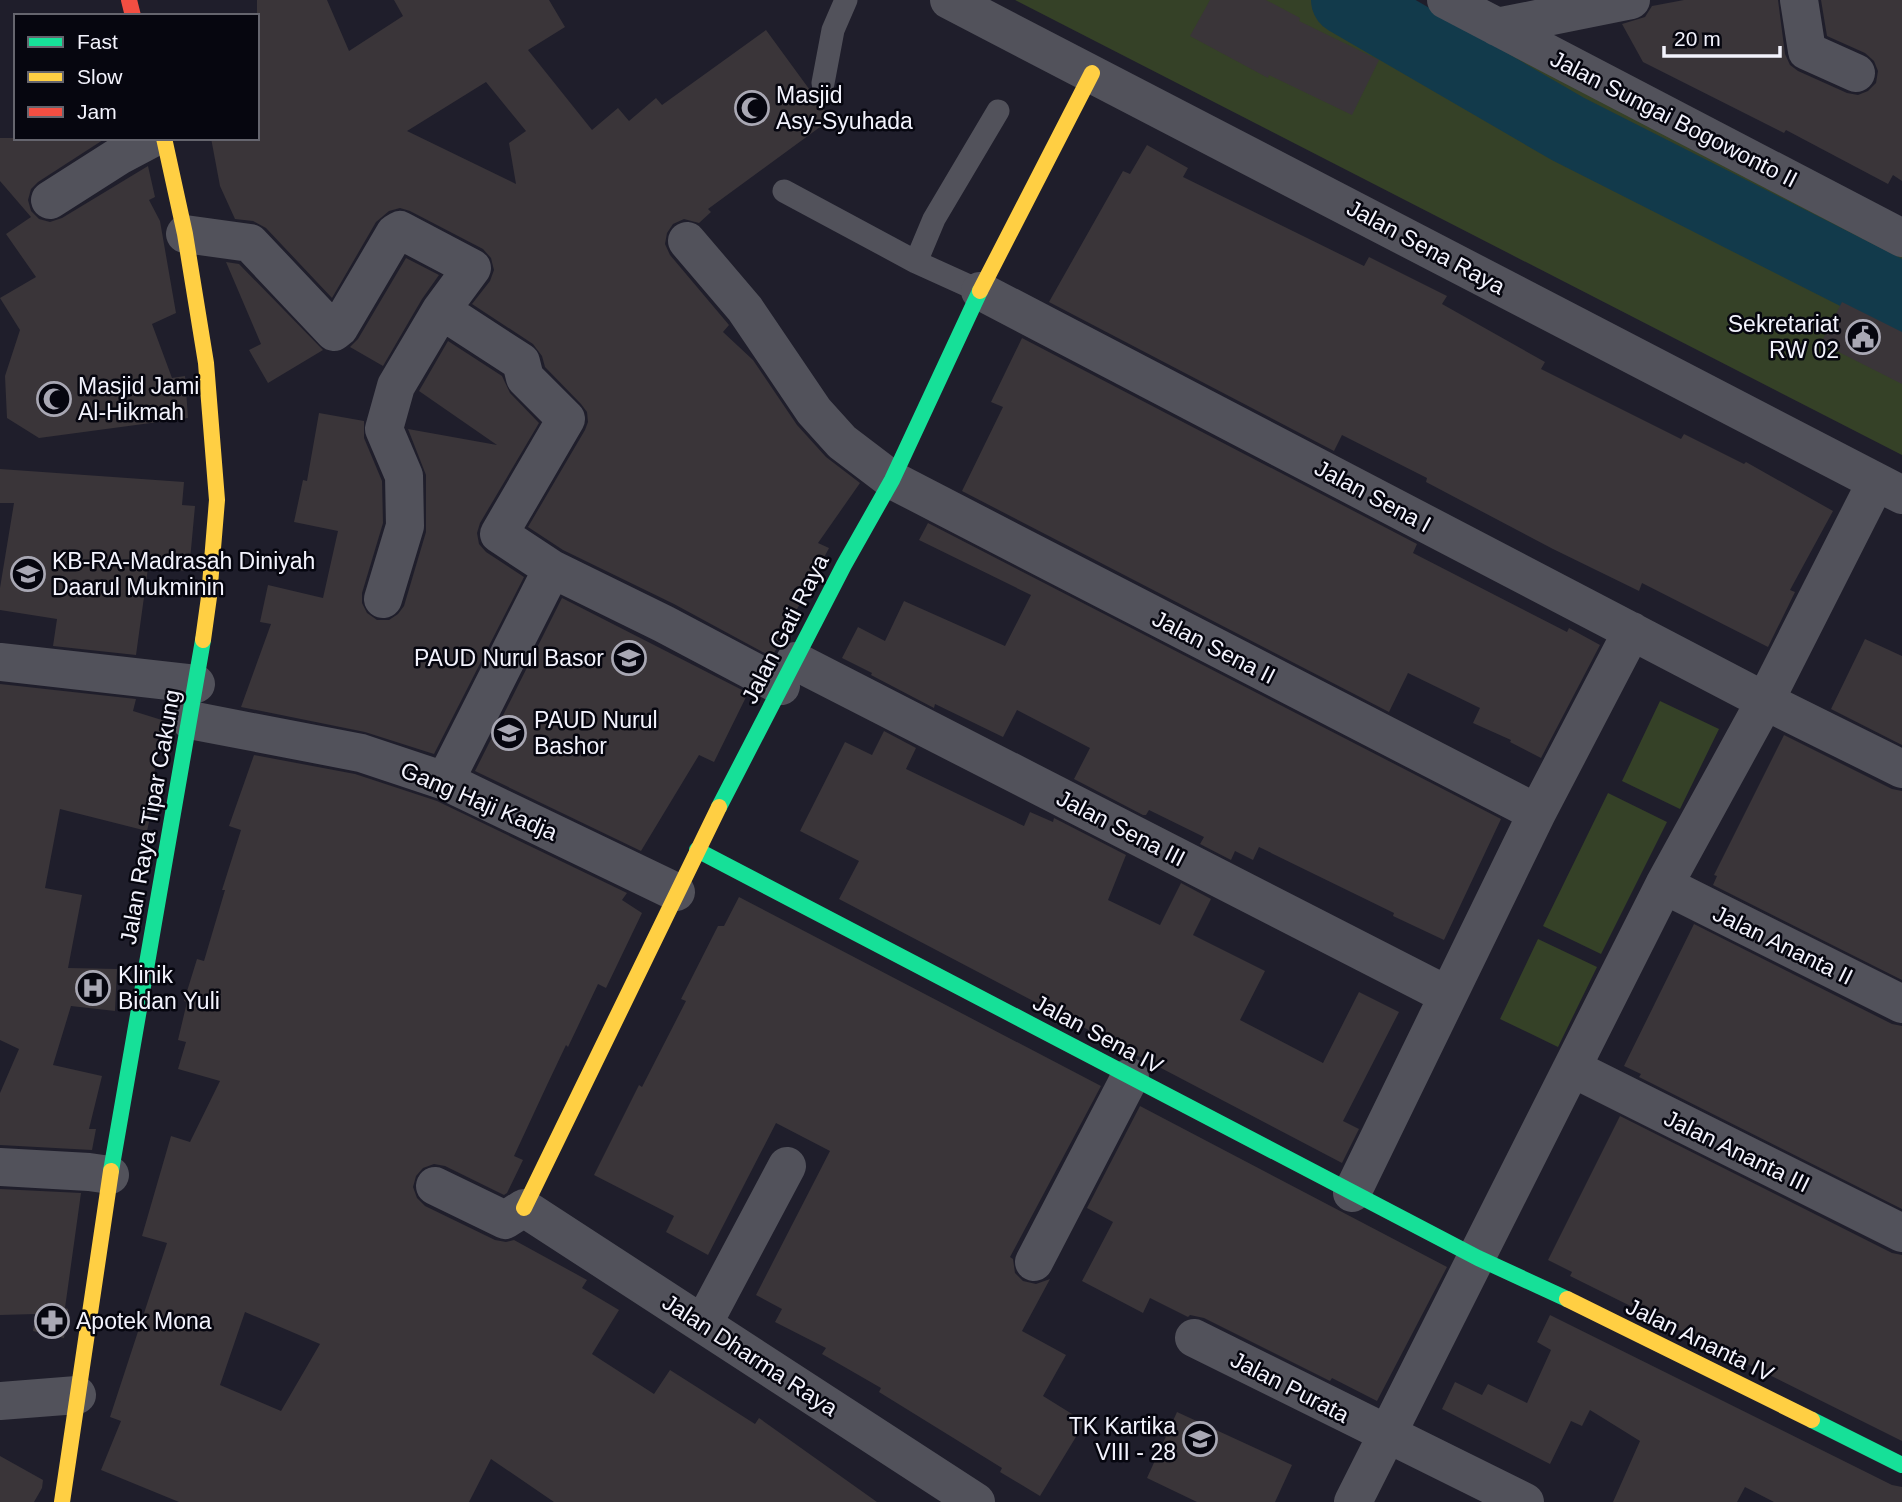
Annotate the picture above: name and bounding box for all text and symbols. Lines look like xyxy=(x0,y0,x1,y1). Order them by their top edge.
legend xyxy=(14,14,259,140)
scale bar xyxy=(1664,14,1780,58)
text: 20 m xyxy=(1674,27,1721,50)
text: Fast xyxy=(77,30,118,53)
street label: Jalan Sungai Bogowonto II xyxy=(1546,45,1802,193)
text: Slow xyxy=(77,65,123,88)
place label: Masjid Asy-Syuhada xyxy=(776,82,913,134)
mosque icon: Masjid Asy-Syuhada xyxy=(733,89,771,127)
text: Jam xyxy=(77,100,117,123)
street label: Jalan Sena Raya xyxy=(1343,194,1510,300)
place label: Sekretariat RW 02 xyxy=(1728,311,1840,363)
public building icon: Sekretariat RW 02 xyxy=(1844,318,1882,356)
place label: Masjid Jami Al-Hikmah xyxy=(78,373,199,425)
mosque icon: Masjid Jami Al-Hikmah xyxy=(35,380,73,418)
street label: Jalan Sena I xyxy=(1310,455,1436,537)
place label: KB-RA-Madrasah Diniyah Daarul Mukminin xyxy=(52,548,315,600)
street label: Jalan Gati Raya xyxy=(736,550,834,708)
school or university icon: KB-RA-Madrasah Diniyah Daarul Mukminin xyxy=(9,555,47,593)
street label: Jalan Sena II xyxy=(1148,605,1280,689)
school or university icon: PAUD Nurul Basor xyxy=(610,639,648,677)
place label: PAUD Nurul Basor xyxy=(414,645,604,671)
street label: Jalan Raya Tipar Cakung xyxy=(115,688,185,946)
place label: PAUD Nurul Bashor xyxy=(534,707,658,759)
school or university icon: PAUD Nurul Bashor xyxy=(490,714,528,752)
street label: Gang Haji Kadja xyxy=(397,756,561,846)
street label: Jalan Sena III xyxy=(1052,784,1190,872)
street label: Jalan Ananta II xyxy=(1709,900,1857,990)
place label: Klinik Bidan Yuli xyxy=(118,962,220,1014)
hospital icon: Klinik Bidan Yuli xyxy=(74,969,112,1007)
street label: Jalan Sena IV xyxy=(1029,989,1168,1079)
street label: Jalan Ananta III xyxy=(1660,1105,1814,1197)
street label: Jalan Dharma Raya xyxy=(658,1289,842,1421)
street label: Jalan Ananta IV xyxy=(1622,1293,1779,1387)
pharmacy icon: Apotek Mona xyxy=(33,1302,71,1340)
place label: Apotek Mona xyxy=(76,1308,212,1334)
street label: Jalan Purata xyxy=(1227,1346,1354,1428)
place label: TK Kartika VIII - 28 xyxy=(1069,1413,1176,1465)
school or university icon: TK Kartika VIII - 28 xyxy=(1181,1420,1219,1458)

